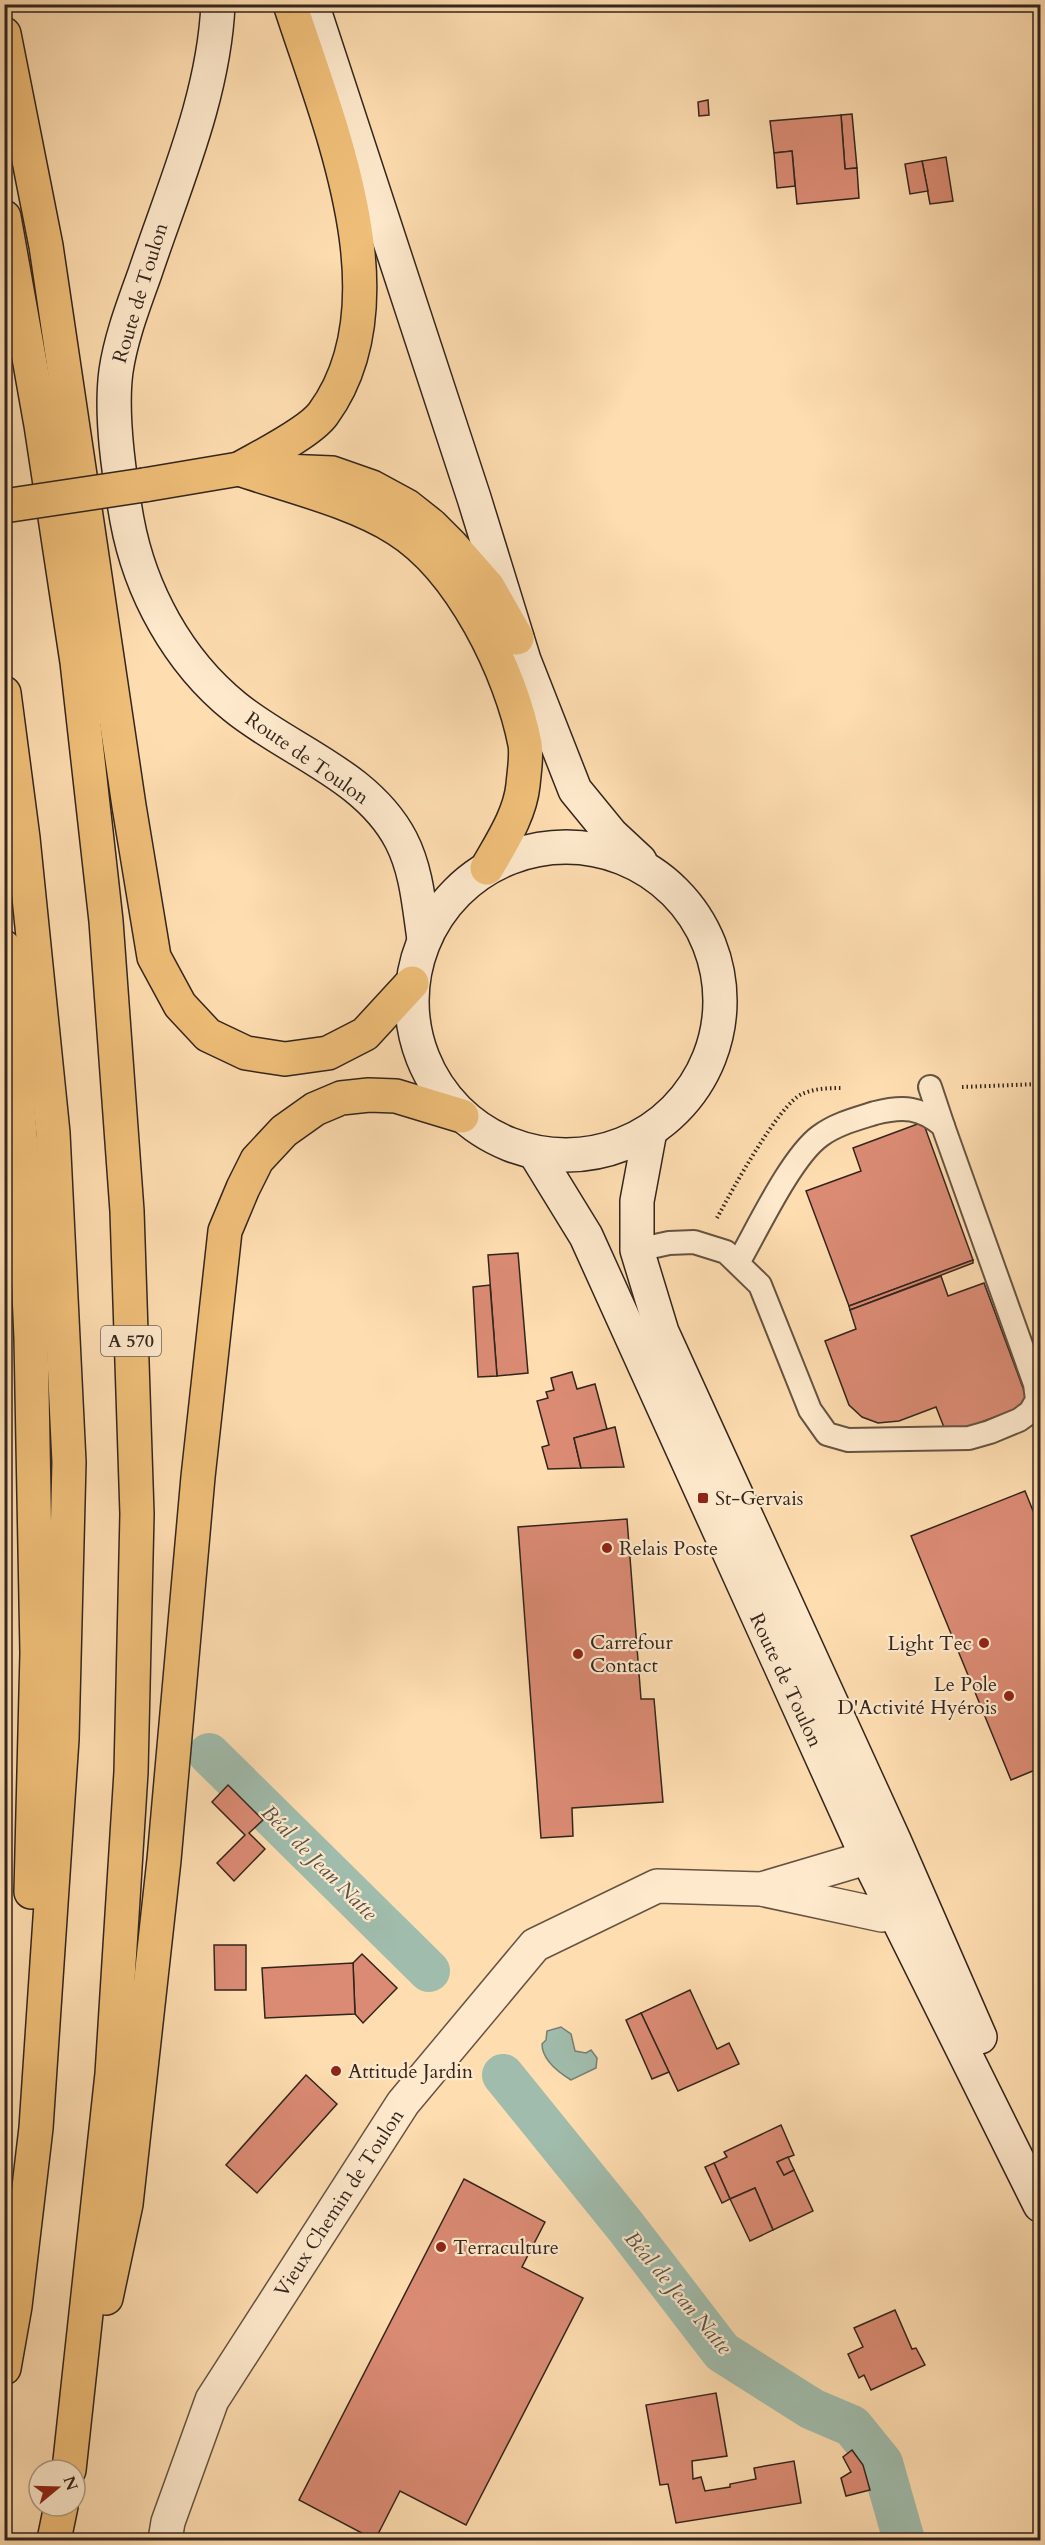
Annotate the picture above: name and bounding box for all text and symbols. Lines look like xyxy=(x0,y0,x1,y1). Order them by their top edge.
street label: Route de Toulon xyxy=(106,219,174,366)
street label: Route de Toulon xyxy=(240,705,375,811)
road number: A 570 xyxy=(101,1326,161,1356)
place label: St-Gervais xyxy=(715,1485,804,1512)
marker: St-Gervais xyxy=(696,1491,710,1505)
place label: Relais Poste xyxy=(619,1535,718,1562)
marker: Relais Poste xyxy=(600,1541,614,1555)
street label: Route de Toulon xyxy=(743,1608,829,1752)
place label: Carrefour Contact xyxy=(590,1629,673,1679)
place label: Light Tec xyxy=(888,1630,972,1657)
marker: Light Tec xyxy=(977,1636,991,1650)
marker: Carrefour Contact xyxy=(571,1647,585,1661)
place label: Le Pole D'Activité Hyérois xyxy=(838,1671,997,1721)
marker: Le Pole D'Activité Hyérois xyxy=(1002,1689,1016,1703)
water label: Béal de Jean Natte xyxy=(255,1799,384,1928)
place label: Attitude Jardin xyxy=(348,2058,474,2085)
marker: Attitude Jardin xyxy=(329,2064,343,2078)
street label: Vieux Chemin de Toulon xyxy=(268,2103,410,2302)
water label: Béal de Jean Natte xyxy=(618,2225,739,2362)
place label: Terraculture xyxy=(453,2234,559,2261)
marker: Terraculture xyxy=(434,2240,448,2254)
north arrow xyxy=(27,2458,87,2518)
text: N xyxy=(58,2473,83,2494)

